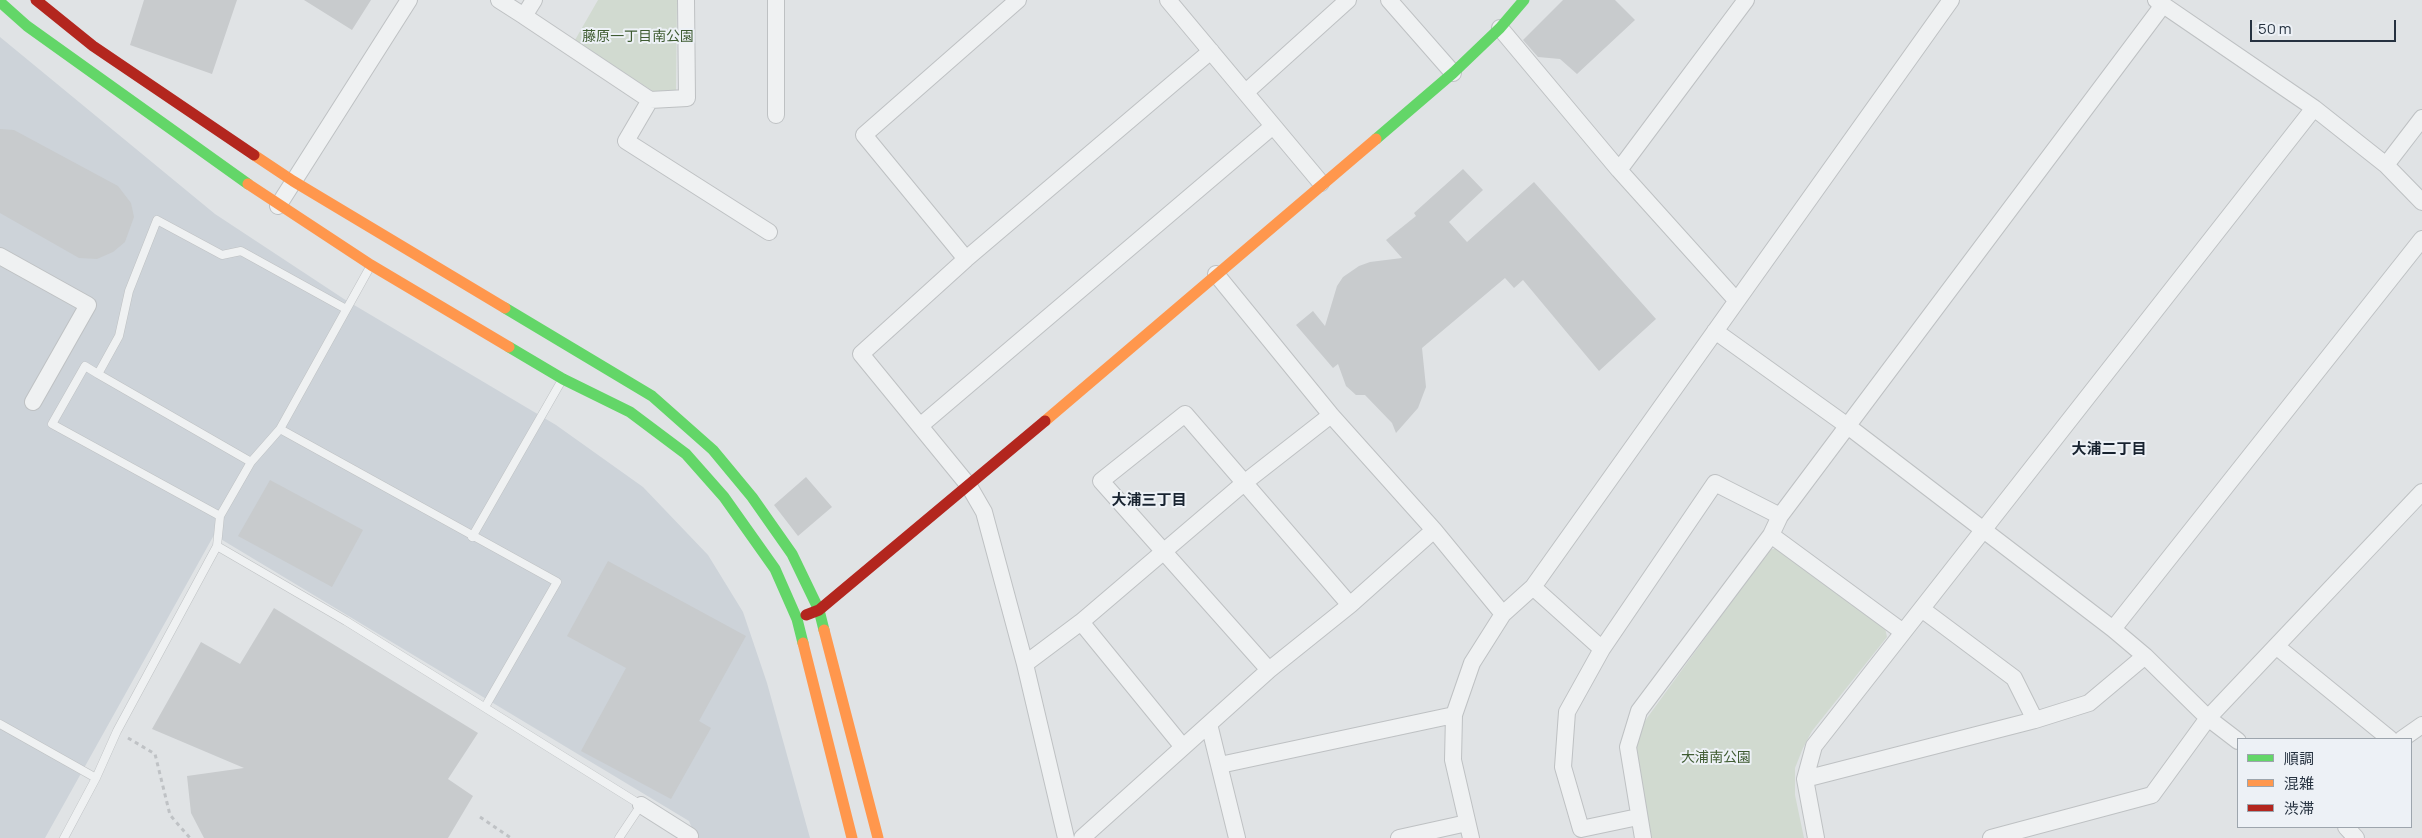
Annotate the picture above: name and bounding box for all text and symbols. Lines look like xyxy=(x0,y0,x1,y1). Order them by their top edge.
scale bar xyxy=(2252,10,2398,42)
text: 50 m xyxy=(2258,18,2292,39)
park label: 藤原一丁目南公園 xyxy=(582,29,694,45)
district label: 大浦二丁目 xyxy=(2072,441,2146,459)
district label: 大浦三丁目 xyxy=(1112,492,1186,510)
legend xyxy=(2237,738,2412,828)
text: 順調 xyxy=(2284,748,2314,769)
park label: 大浦南公園 xyxy=(1681,750,1751,766)
text: 混雑 xyxy=(2284,773,2314,794)
text: 渋滞 xyxy=(2284,798,2314,819)

